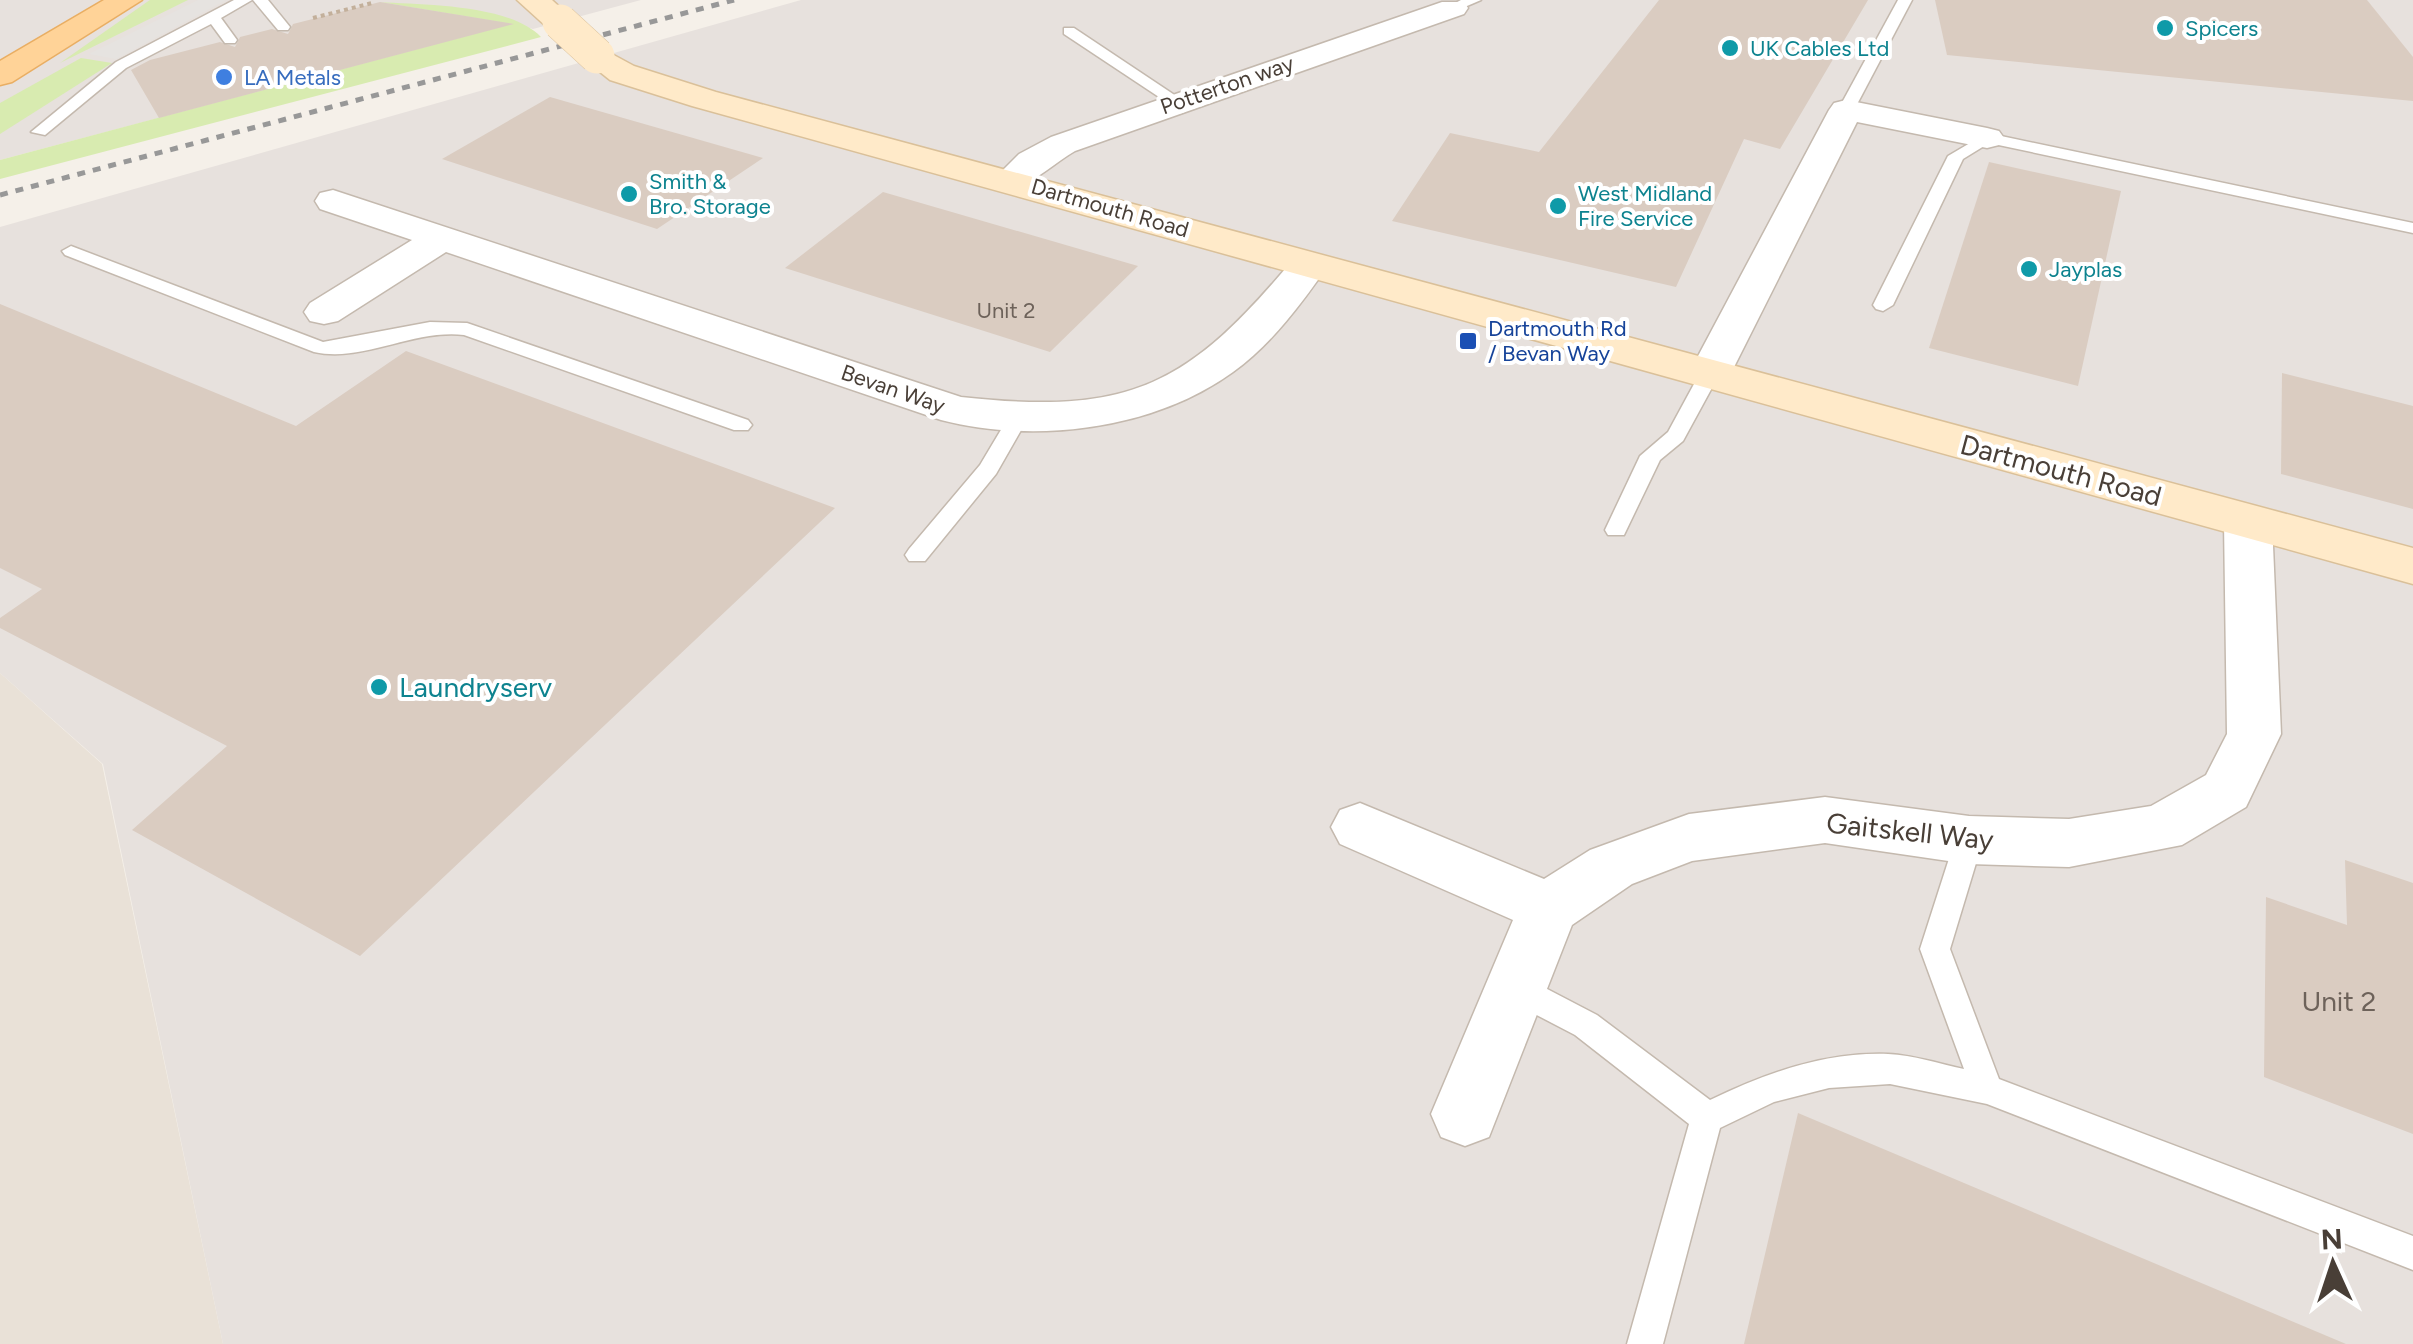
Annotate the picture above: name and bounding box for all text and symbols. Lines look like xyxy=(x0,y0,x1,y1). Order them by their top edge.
place label: Spicers xyxy=(2185,15,2258,42)
marker: Spicers xyxy=(2154,17,2176,39)
place label: UK Cables Ltd xyxy=(1750,35,1890,62)
marker: UK Cables Ltd xyxy=(1719,37,1741,59)
street label: Potterton way xyxy=(1157,49,1298,120)
place label: LA Metals xyxy=(244,64,341,91)
marker: LA Metals xyxy=(213,66,235,88)
place label: Smith & Bro. Storage xyxy=(649,168,771,220)
street label: Dartmouth Road xyxy=(1028,173,1192,243)
place label: West Midland Fire Service xyxy=(1578,180,1712,232)
marker: Smith & Bro. Storage xyxy=(618,183,640,205)
marker: West Midland Fire Service xyxy=(1547,195,1569,217)
place label: Jayplas xyxy=(2049,256,2122,283)
marker: Jayplas xyxy=(2018,258,2040,280)
house number: Unit 2 xyxy=(977,297,1035,324)
place label: Dartmouth Rd / Bevan Way xyxy=(1488,315,1627,367)
marker: Dartmouth Rd / Bevan Way xyxy=(1457,330,1479,352)
street label: Bevan Way xyxy=(837,359,949,420)
street label: Dartmouth Road xyxy=(1957,427,2165,513)
place label: Laundryserv xyxy=(399,670,552,704)
marker: Laundryserv xyxy=(368,676,390,698)
street label: Gaitskell Way xyxy=(1825,805,1996,857)
house number: Unit 2 xyxy=(2301,984,2377,1018)
north arrow xyxy=(2283,1214,2383,1314)
text: N xyxy=(2320,1221,2343,1257)

